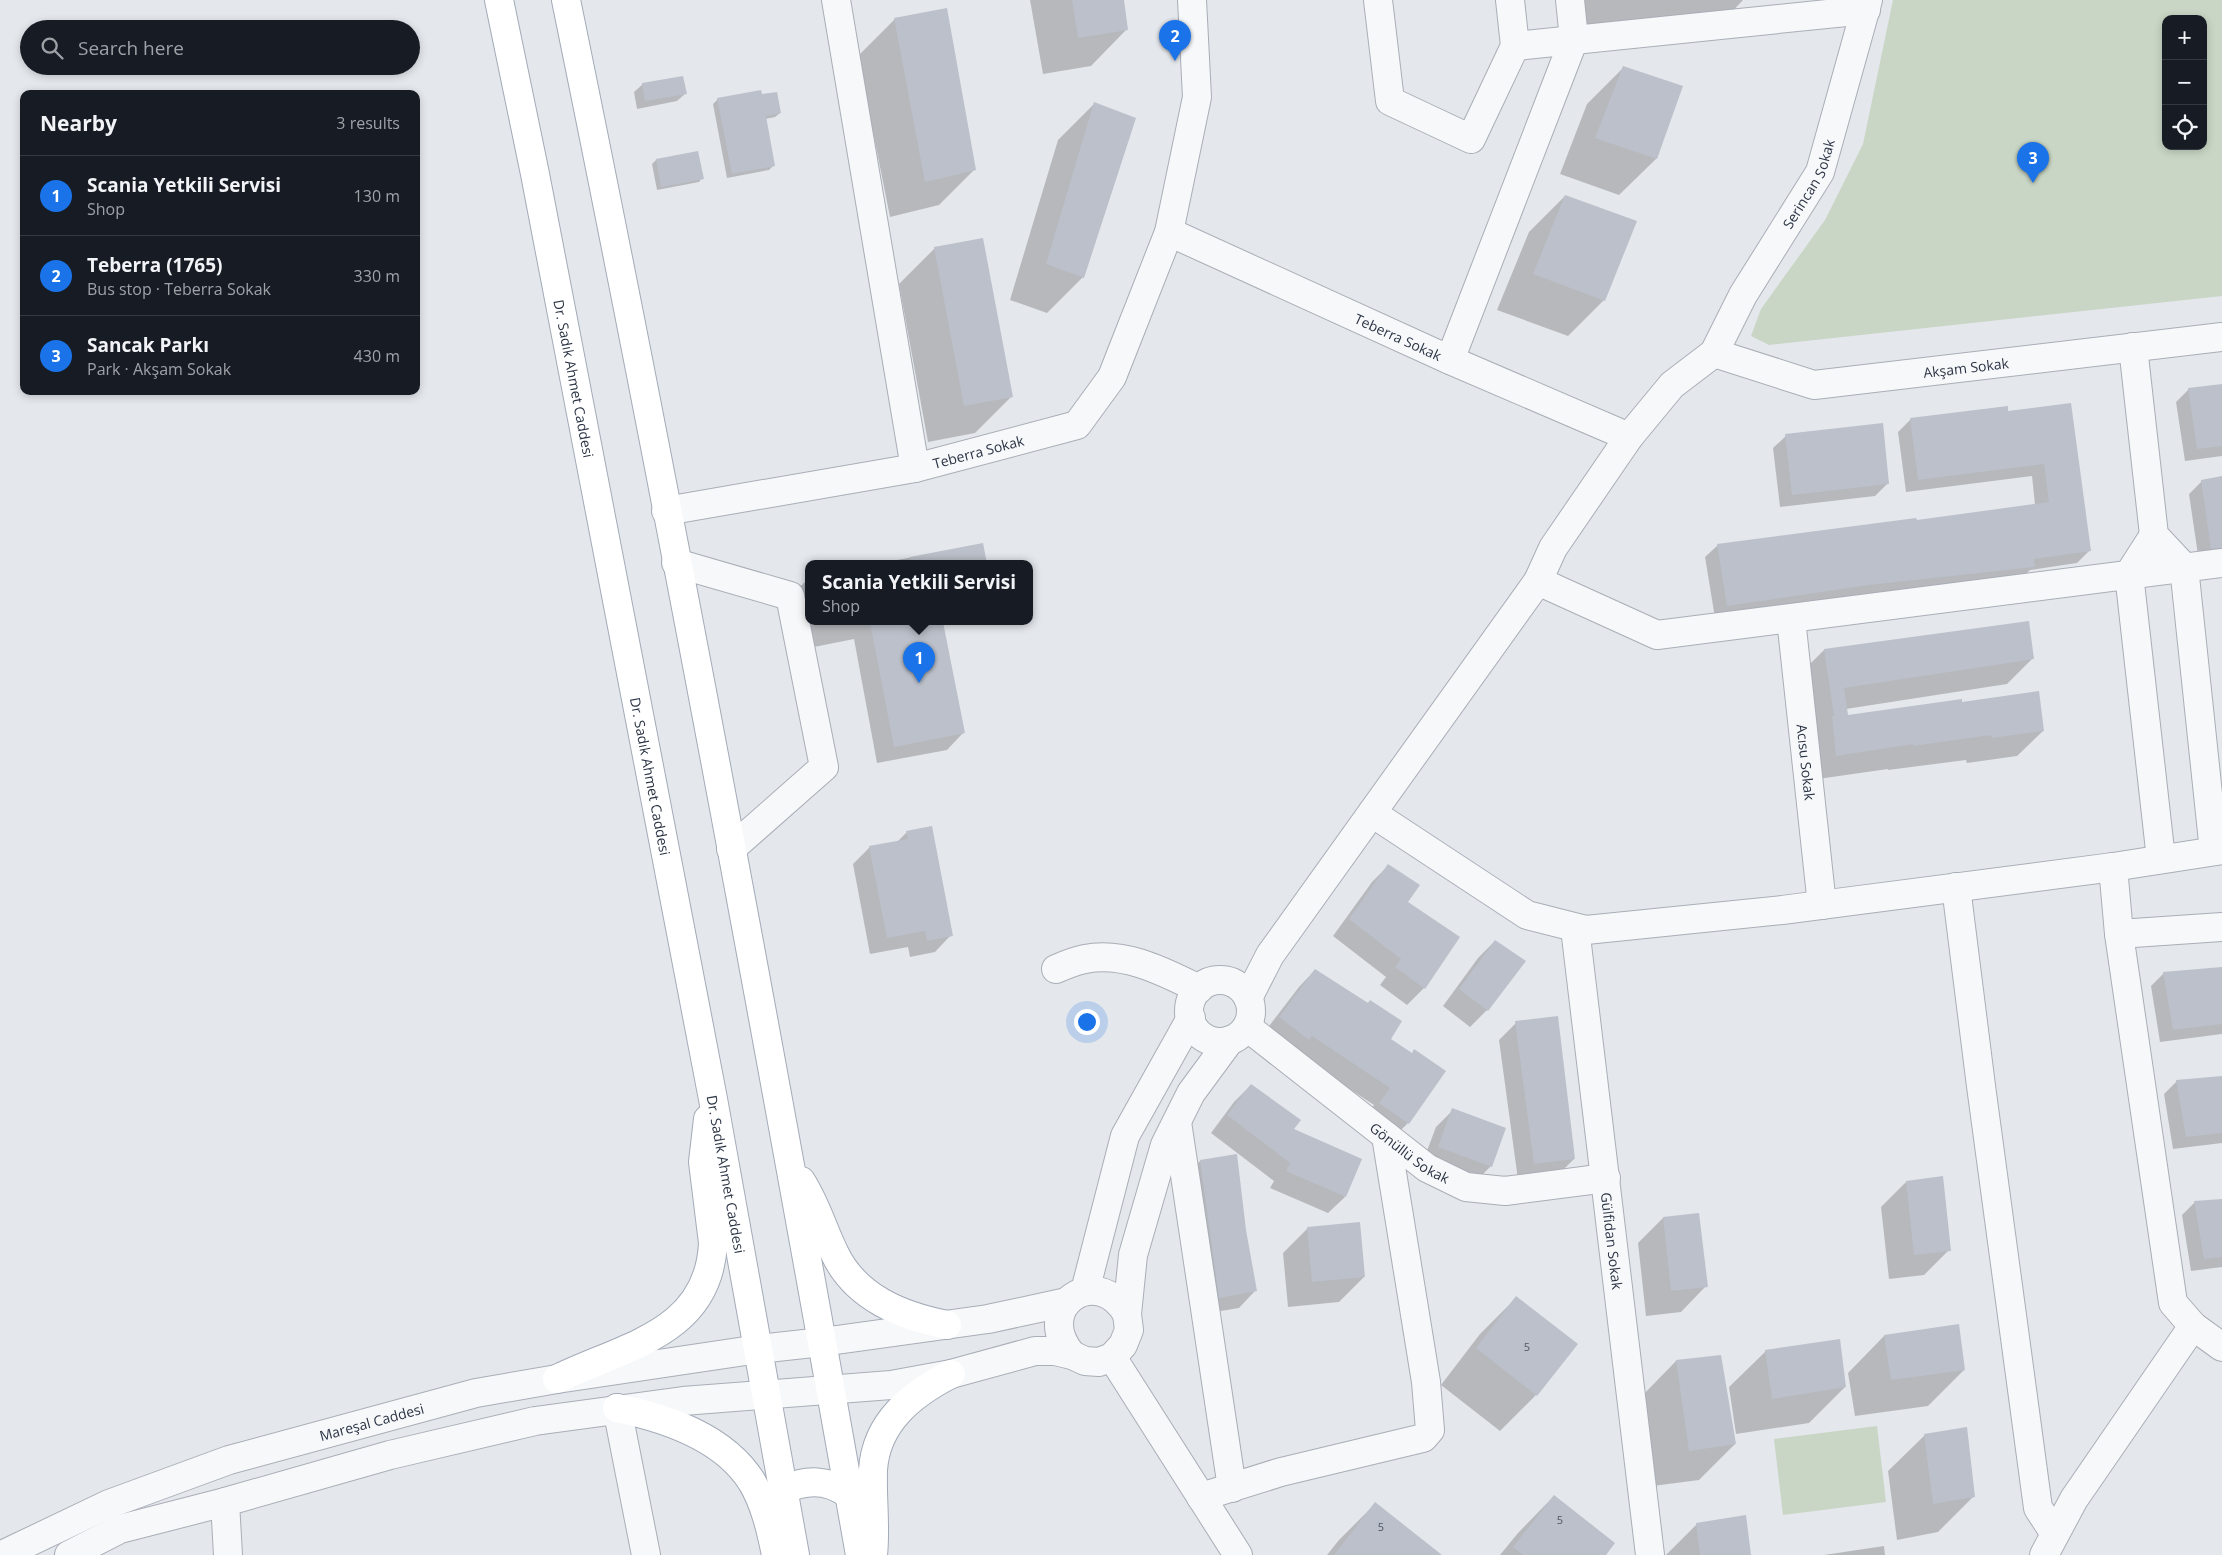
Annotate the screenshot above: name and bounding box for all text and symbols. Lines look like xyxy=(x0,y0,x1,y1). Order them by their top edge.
map controls xyxy=(2162,15,2207,150)
button: + xyxy=(2162,15,2207,60)
search box xyxy=(20,20,420,75)
pin: 2 xyxy=(1159,20,1191,61)
icon: search xyxy=(38,34,66,62)
text: Search here xyxy=(78,35,184,61)
button: − xyxy=(2162,60,2207,105)
button: locate xyxy=(2162,105,2207,150)
text: Nearby xyxy=(40,109,117,137)
text: 3 results xyxy=(336,112,400,134)
street label: Serincan Sokak xyxy=(1778,136,1838,232)
pin: 3 xyxy=(2017,142,2049,183)
text: Scania Yetkili Servisi xyxy=(87,172,281,198)
text: 1 xyxy=(51,185,61,207)
text: 130 m xyxy=(354,185,400,207)
text: Shop xyxy=(87,198,125,220)
text: Teberra (1765) xyxy=(87,252,222,278)
text: 2 xyxy=(51,265,61,287)
text: 330 m xyxy=(354,265,400,287)
text: Bus stop · Teberra Sokak xyxy=(87,278,271,300)
street label: Dr. Sadık Ahmet Caddesi xyxy=(550,298,599,459)
street label: Teberra Sokak xyxy=(1352,308,1445,365)
text: Sancak Parkı xyxy=(87,332,209,358)
text: 3 xyxy=(51,345,61,367)
text: 430 m xyxy=(354,345,400,367)
street label: Akşam Sokak xyxy=(1922,353,2010,382)
text: Park · Akşam Sokak xyxy=(87,358,231,380)
street label: Teberra Sokak xyxy=(930,430,1026,472)
popup xyxy=(805,560,1033,625)
text: Scania Yetkili Servisi xyxy=(822,569,1016,595)
text: Shop xyxy=(822,595,860,617)
pin: 1 xyxy=(903,642,935,683)
street label: Dr. Sadık Ahmet Caddesi xyxy=(626,696,675,857)
street label: Acısu Sokak xyxy=(1793,723,1820,802)
your location xyxy=(1074,1009,1100,1035)
street label: Dr. Sadık Ahmet Caddesi xyxy=(703,1093,750,1255)
street label: Gönüllü Sokak xyxy=(1366,1118,1454,1187)
street label: Gülfidan Sokak xyxy=(1597,1191,1628,1291)
house number: 5 xyxy=(1524,1339,1530,1354)
street label: Mareşal Caddesi xyxy=(317,1398,426,1445)
house number: 5 xyxy=(1557,1512,1563,1527)
house number: 5 xyxy=(1378,1519,1384,1534)

